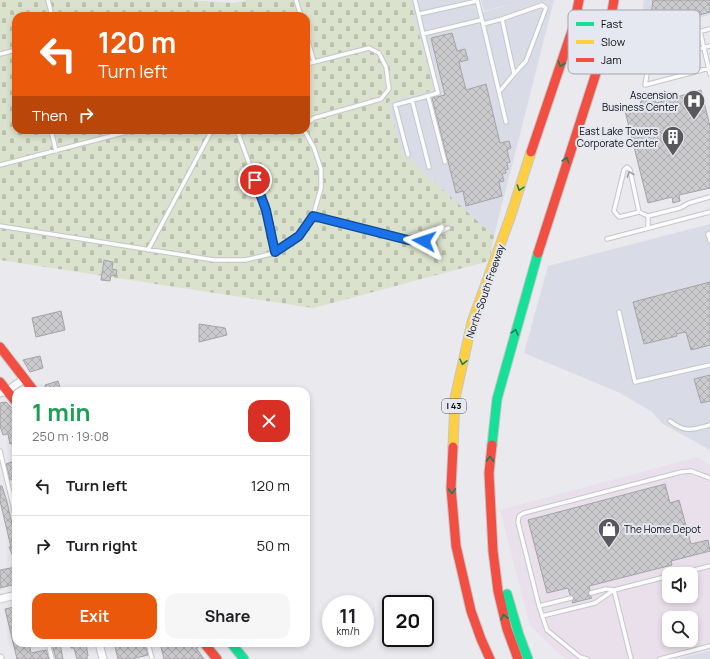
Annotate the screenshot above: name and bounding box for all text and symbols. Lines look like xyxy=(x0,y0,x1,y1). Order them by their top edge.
legend xyxy=(568,10,700,74)
text: Fast xyxy=(601,16,623,31)
text: 120 m xyxy=(98,23,176,61)
icon: left xyxy=(32,28,84,80)
text: Slow xyxy=(601,34,626,49)
text: Jam xyxy=(601,52,622,67)
text: Turn left xyxy=(98,59,168,83)
one-way arrow xyxy=(557,61,565,68)
place label: Ascension Business Center xyxy=(602,88,678,114)
hospital icon: Ascension Business Center xyxy=(681,88,707,121)
icon: right xyxy=(75,104,97,126)
text: Then xyxy=(32,105,67,126)
place label: East Lake Towers Corporate Center xyxy=(577,124,658,150)
building icon: East Lake Towers Corporate Center xyxy=(660,124,686,157)
one-way arrow xyxy=(561,157,570,164)
pin xyxy=(238,163,272,197)
icon: arrive xyxy=(244,169,266,191)
one-way arrow xyxy=(626,171,635,178)
one-way arrow xyxy=(516,184,525,191)
position arrow xyxy=(403,220,445,262)
street label: North-South Freeway xyxy=(462,242,508,340)
one-way arrow xyxy=(510,329,519,336)
one-way arrow xyxy=(460,358,468,365)
text: 1 min xyxy=(32,395,91,428)
road number: I 43 xyxy=(442,399,466,413)
button: close xyxy=(248,400,290,442)
text: 250 m · 19:08 xyxy=(32,427,109,445)
one-way arrow xyxy=(486,456,495,462)
icon: left xyxy=(32,475,54,497)
text: Turn left xyxy=(66,475,128,496)
text: 120 m xyxy=(251,475,290,496)
one-way arrow xyxy=(447,488,456,494)
shop icon: The Home Depot xyxy=(596,516,622,549)
place label: The Home Depot xyxy=(624,522,701,536)
icon: right xyxy=(32,535,54,557)
text: Turn right xyxy=(66,535,137,556)
text: 50 m xyxy=(256,535,290,556)
map controls xyxy=(662,567,698,647)
button: sound xyxy=(662,567,698,603)
button: Exit xyxy=(32,593,157,639)
button: Share xyxy=(165,593,290,639)
speed limit sign: 20 xyxy=(382,595,434,647)
text: 11 xyxy=(339,602,357,629)
button: search xyxy=(662,611,698,647)
one-way arrow xyxy=(501,614,509,621)
text: km/h xyxy=(336,624,360,638)

